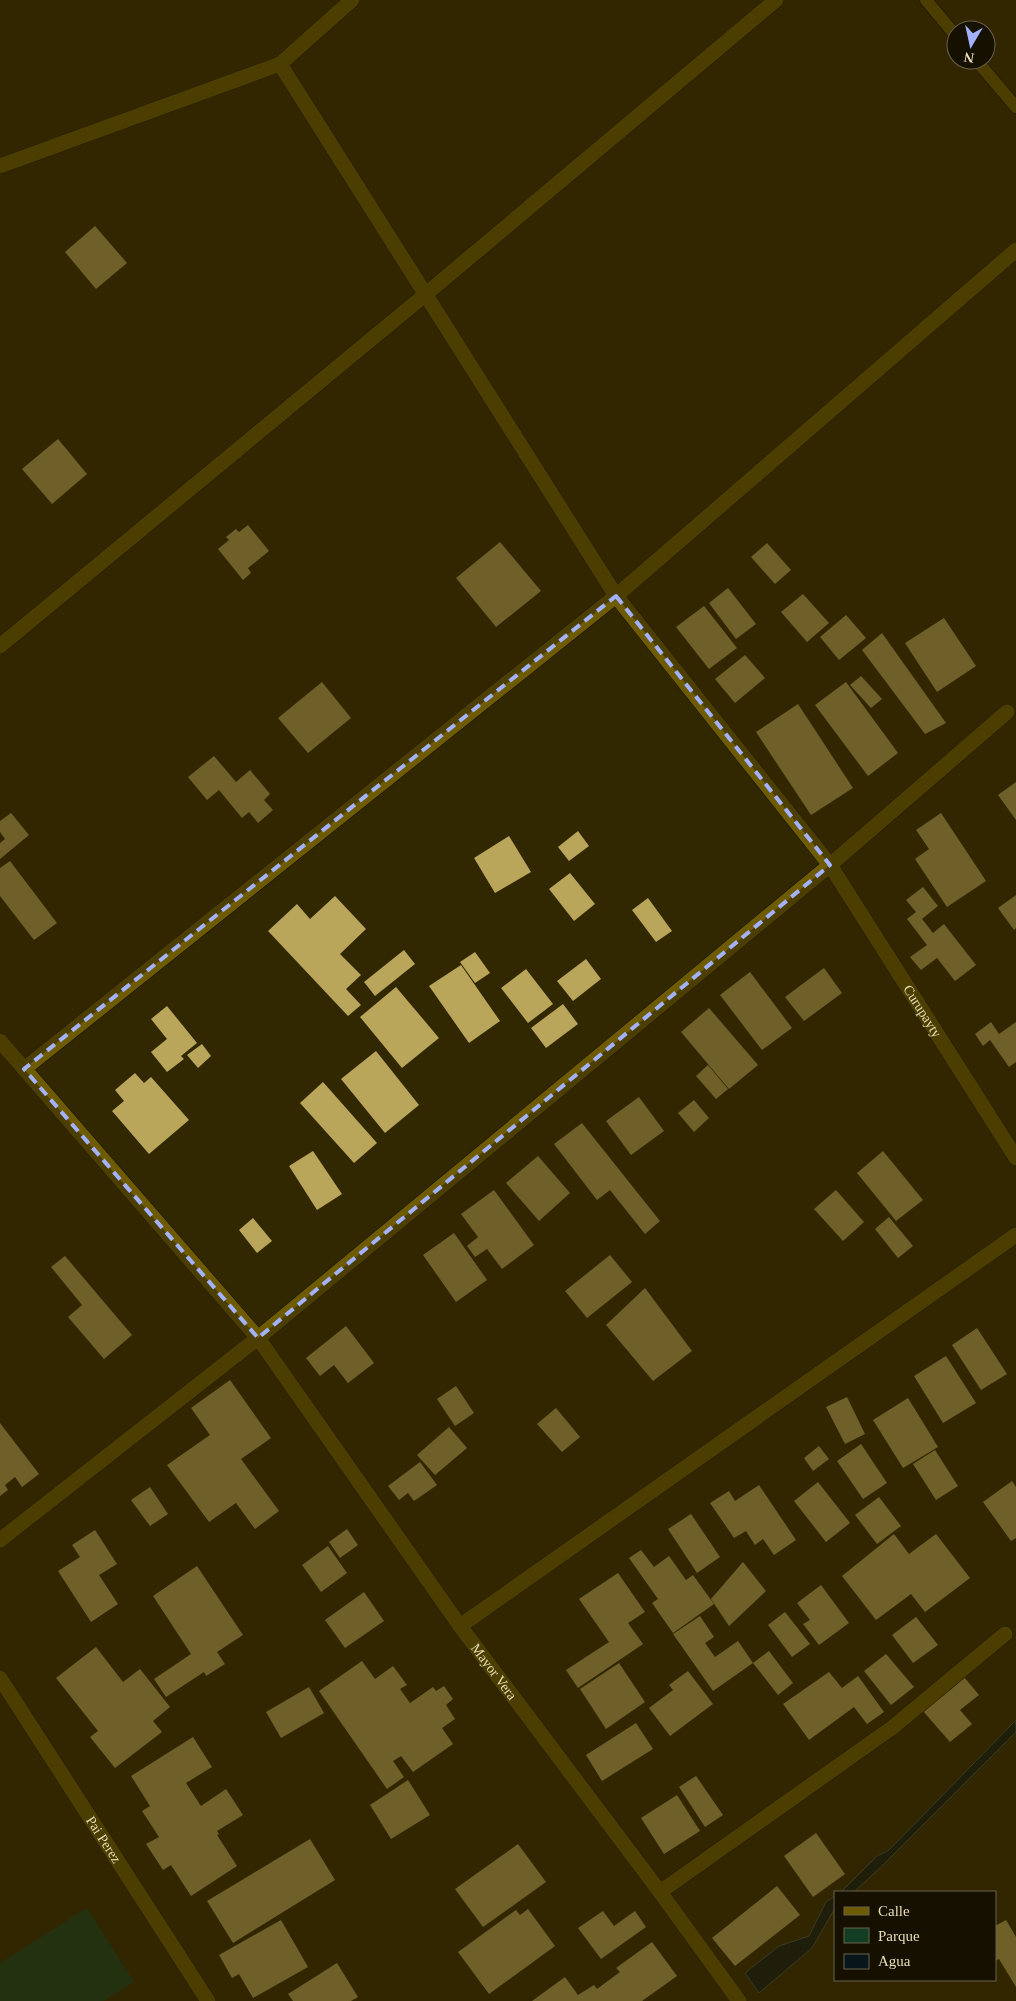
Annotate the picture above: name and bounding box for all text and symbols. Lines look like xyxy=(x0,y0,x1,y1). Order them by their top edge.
north arrow xyxy=(946,20,996,70)
text: N xyxy=(963,49,975,66)
street label: Curupayty xyxy=(900,982,944,1040)
street label: Mayor Vera xyxy=(468,1641,520,1703)
street label: Pai Perez xyxy=(83,1814,124,1866)
legend xyxy=(834,1891,996,1981)
text: Calle xyxy=(878,1903,910,1919)
text: Parque xyxy=(878,1928,920,1944)
text: Agua xyxy=(878,1953,911,1969)

